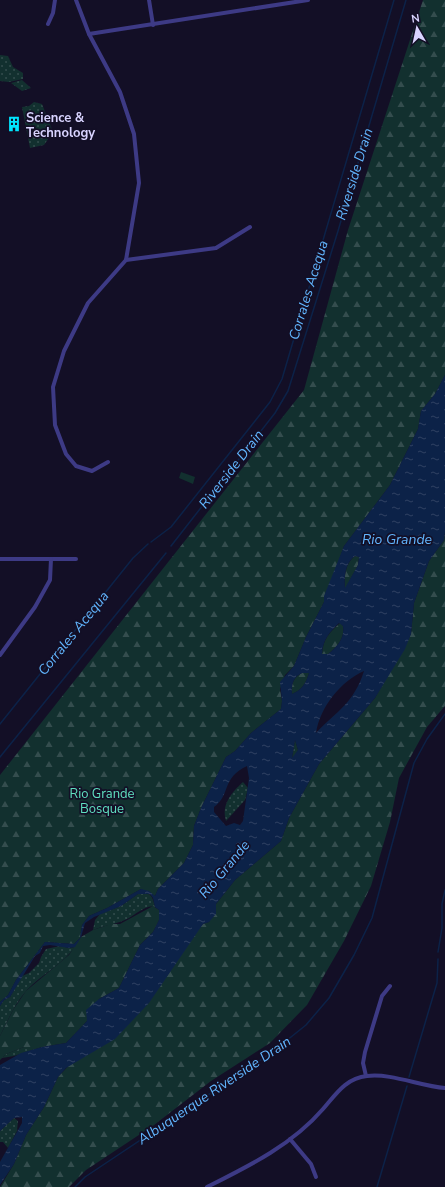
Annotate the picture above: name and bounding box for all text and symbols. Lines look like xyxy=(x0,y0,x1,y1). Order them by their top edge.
north arrow xyxy=(397,8,437,48)
text: N xyxy=(410,11,421,27)
place label: Science & Technology xyxy=(26,109,95,142)
building icon: Science & Technology xyxy=(5,115,23,133)
water label: Riverside Drain xyxy=(331,126,377,222)
water label: Corrales Acequa xyxy=(284,238,333,342)
water label: Riverside Drain xyxy=(195,426,268,513)
water label: Rio Grande xyxy=(362,530,433,549)
water label: Corrales Acequa xyxy=(33,587,113,679)
park label: Rio Grande Bosque xyxy=(69,785,135,818)
water label: Rio Grande xyxy=(195,836,255,902)
water label: Albuquerque Riverside Drain xyxy=(133,1032,295,1149)

